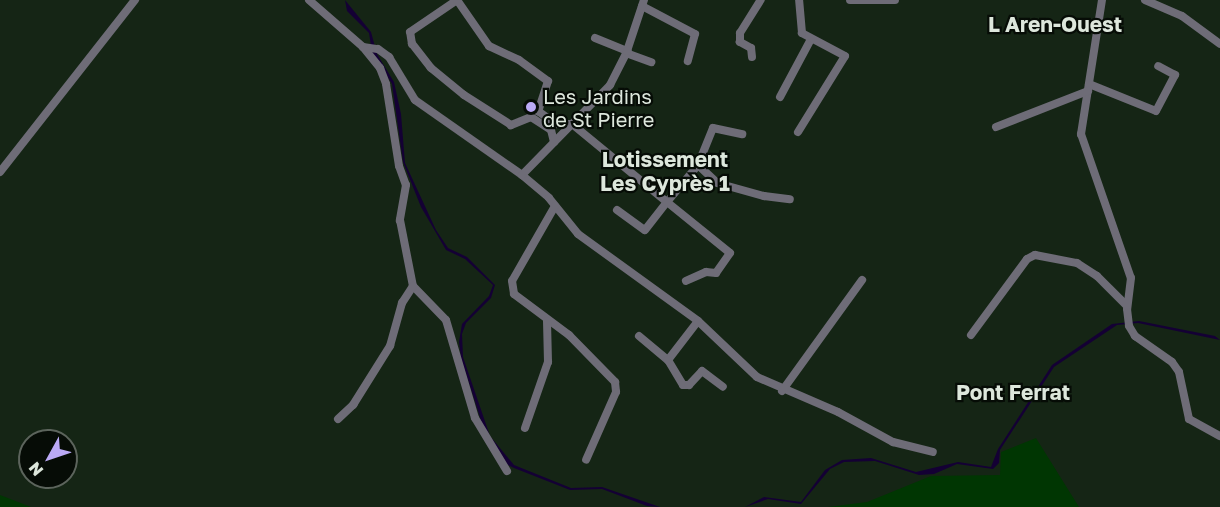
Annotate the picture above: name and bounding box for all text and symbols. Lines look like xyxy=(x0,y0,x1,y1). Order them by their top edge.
district label: L Aren-Ouest xyxy=(988,11,1122,37)
place label: Les Jardins de St Pierre xyxy=(543,84,654,131)
marker: Les Jardins de St Pierre xyxy=(524,100,538,114)
district label: Lotissement Les Cyprès 1 xyxy=(600,146,730,196)
district label: Pont Ferrat xyxy=(956,379,1070,405)
north arrow xyxy=(18,429,78,489)
text: N xyxy=(24,458,47,480)

